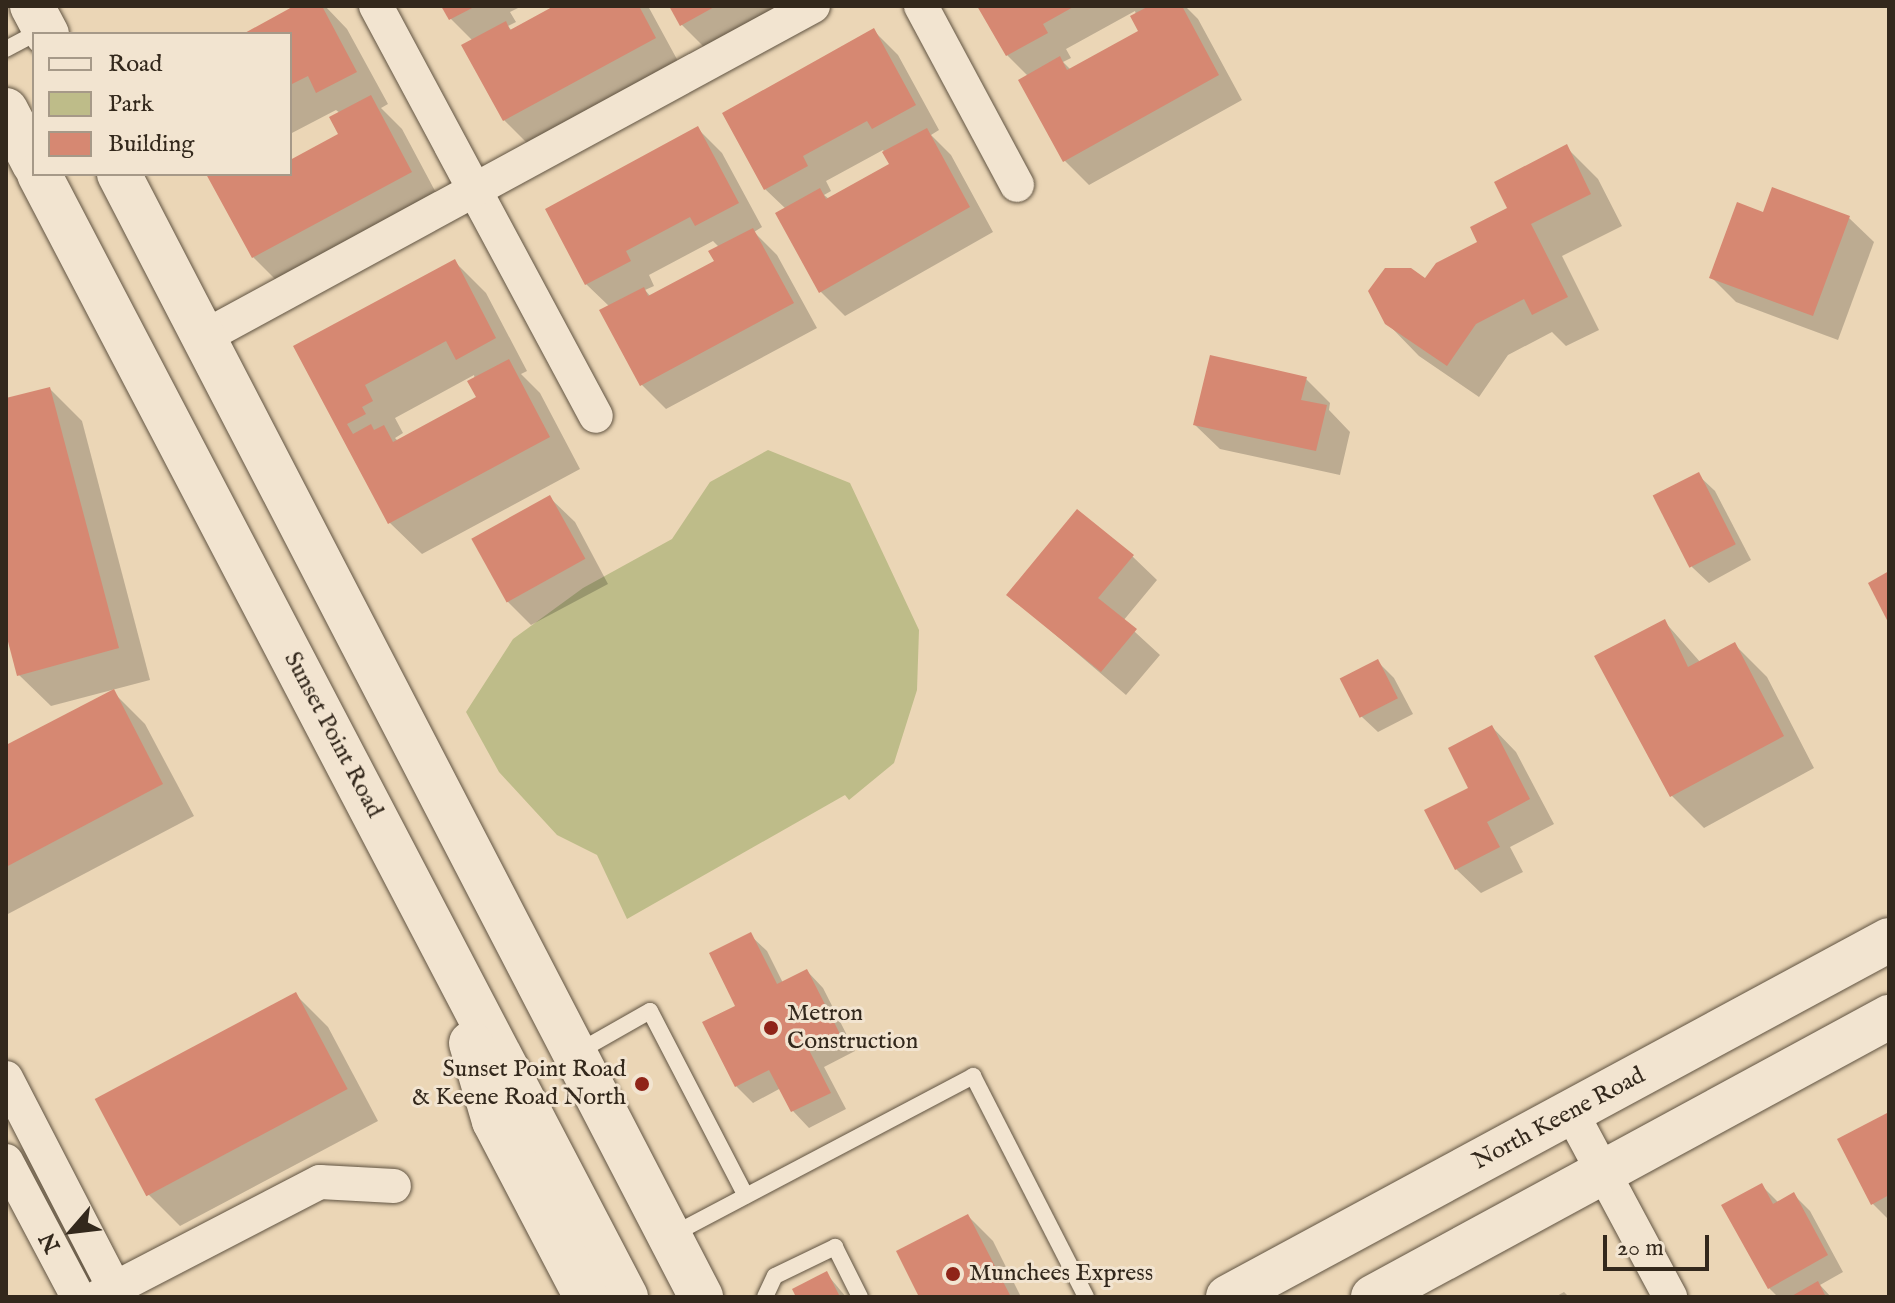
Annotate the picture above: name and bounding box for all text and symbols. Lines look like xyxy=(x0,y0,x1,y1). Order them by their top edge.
legend xyxy=(32,32,292,176)
text: Road xyxy=(108,49,162,80)
text: Park xyxy=(108,89,154,120)
text: Building xyxy=(108,129,194,160)
street label: Sunset Point Road xyxy=(277,647,389,823)
place label: Metron Construction xyxy=(787,1000,918,1056)
marker: Metron Construction xyxy=(762,1019,780,1037)
place label: Sunset Point Road & Keene Road North xyxy=(412,1056,626,1112)
street label: North Keene Road xyxy=(1468,1062,1650,1176)
marker: Sunset Point Road & Keene Road North xyxy=(633,1075,651,1093)
north arrow xyxy=(32,1191,112,1271)
scale bar xyxy=(1607,1219,1713,1269)
text: N xyxy=(34,1227,68,1257)
text: 20 m xyxy=(1617,1233,1664,1264)
place label: Munchees Express xyxy=(969,1260,1153,1288)
marker: Munchees Express xyxy=(944,1265,962,1283)

